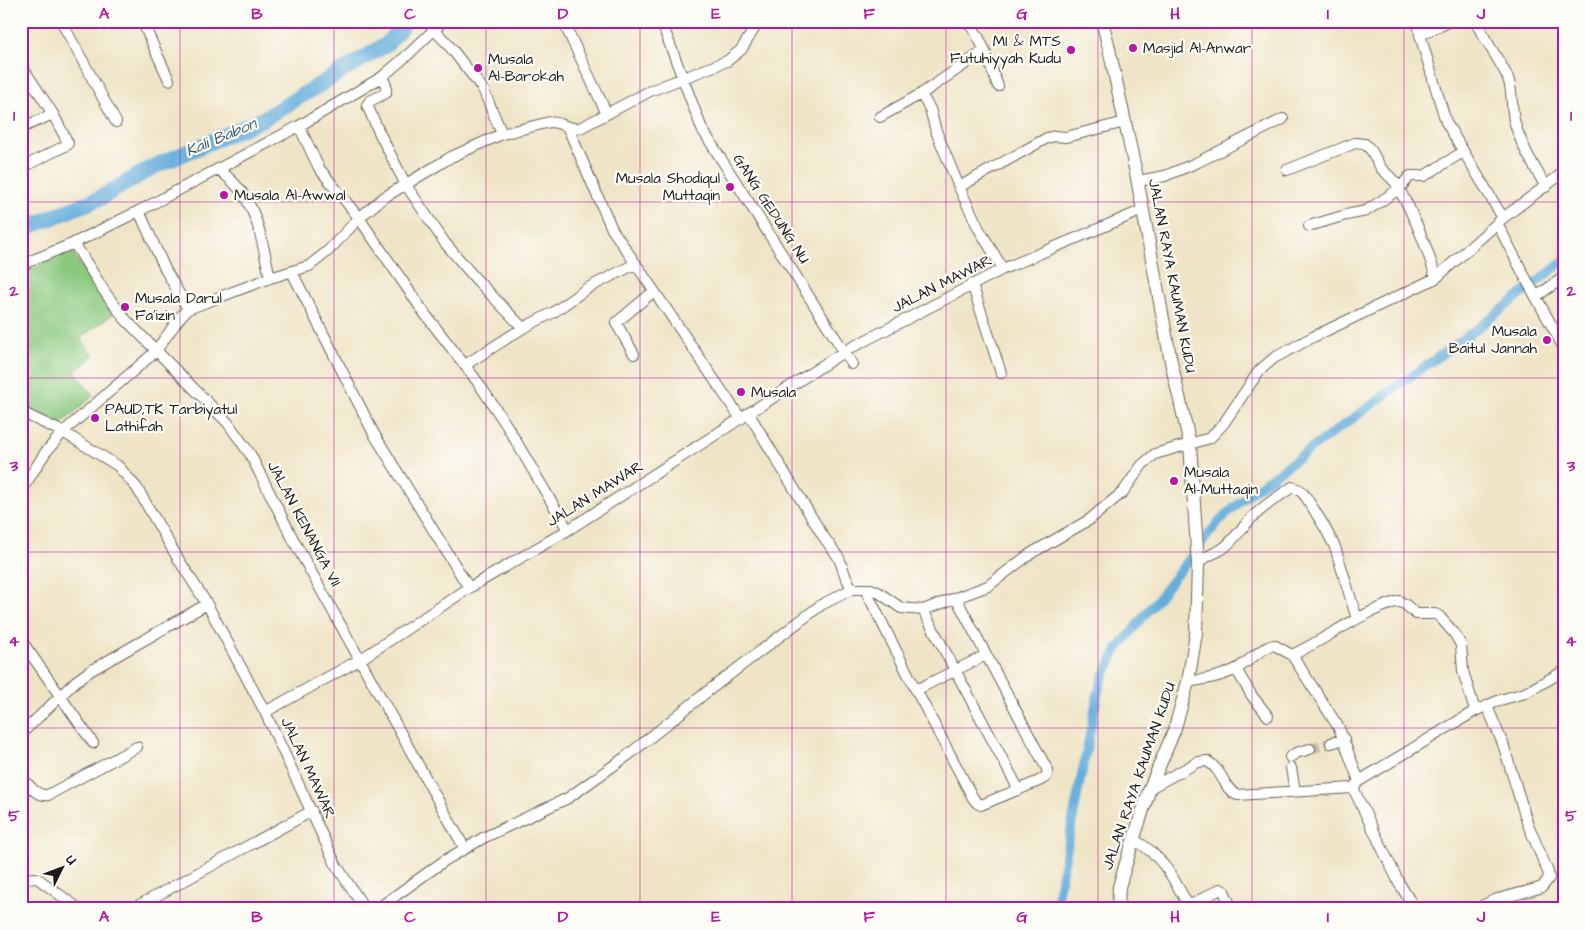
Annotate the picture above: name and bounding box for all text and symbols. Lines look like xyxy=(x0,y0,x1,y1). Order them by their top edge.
text: A xyxy=(99,3,110,25)
text: B xyxy=(251,3,263,25)
text: C xyxy=(404,3,416,25)
text: D xyxy=(558,3,569,25)
text: E xyxy=(711,3,721,25)
text: F xyxy=(863,3,875,25)
text: G xyxy=(1016,3,1028,25)
text: H xyxy=(1170,3,1180,25)
text: I xyxy=(1327,3,1329,25)
text: J xyxy=(1476,3,1486,25)
place label: MI & MTS Futuhiyyah Kudu xyxy=(950,31,1061,70)
place label: Masjid Al-Anwar xyxy=(1143,38,1251,59)
marker: Masjid Al-Anwar xyxy=(1127,42,1139,54)
marker: MI & MTS Futuhiyyah Kudu xyxy=(1065,44,1077,56)
place label: Musala Al-Barokah xyxy=(488,49,564,87)
marker: Musala Al-Barokah xyxy=(472,62,484,74)
text: 1 xyxy=(13,105,16,127)
text: 1 xyxy=(1570,105,1573,127)
water label: Kali Babon xyxy=(182,112,262,162)
street label: GANG GEDUNG NU xyxy=(728,150,814,268)
place label: Musala Shodiqul Muttaqin xyxy=(616,168,720,206)
street label: JALAN RAYA KAUMAN KUDU xyxy=(1143,177,1201,375)
marker: Musala Shodiqul Muttaqin xyxy=(724,181,736,193)
place label: Musala Al-Awwal xyxy=(234,185,346,206)
marker: Musala Al-Awwal xyxy=(218,189,230,201)
street label: JALAN MAWAR xyxy=(888,250,996,318)
text: 2 xyxy=(8,280,19,302)
text: 2 xyxy=(1565,280,1576,302)
place label: Musala Darul Fa'izin xyxy=(135,288,222,326)
marker: Musala Darul Fa'izin xyxy=(119,301,131,313)
place label: Musala Baitul Jannah xyxy=(1449,321,1538,359)
marker: Musala Baitul Jannah xyxy=(1541,334,1553,346)
place label: Musala xyxy=(751,382,797,403)
marker: Musala xyxy=(735,386,747,398)
place label: PAUD,TK Tarbiyatul Lathifah xyxy=(105,399,237,437)
marker: PAUD,TK Tarbiyatul Lathifah xyxy=(89,412,101,424)
text: 3 xyxy=(9,455,19,477)
text: 3 xyxy=(1566,455,1576,477)
street label: JALAN MAWAR xyxy=(543,456,647,532)
street label: JALAN KENANGA VII xyxy=(262,458,346,590)
place label: Musala Al-Muttaqin xyxy=(1184,462,1258,500)
marker: Musala Al-Muttaqin xyxy=(1168,475,1180,487)
text: 4 xyxy=(9,630,20,652)
text: 4 xyxy=(1566,630,1577,652)
street label: JALAN RAYA KAUMAN KUDU xyxy=(1097,679,1181,873)
street label: JALAN MAWAR xyxy=(275,714,341,822)
text: 5 xyxy=(8,805,20,827)
text: 5 xyxy=(1565,805,1577,827)
north arrow xyxy=(38,842,88,892)
text: U xyxy=(61,850,81,870)
text: A xyxy=(99,906,110,928)
text: B xyxy=(251,906,263,928)
text: C xyxy=(404,906,416,928)
text: D xyxy=(558,906,569,928)
text: E xyxy=(711,906,721,928)
text: F xyxy=(863,906,875,928)
text: G xyxy=(1016,906,1028,928)
text: H xyxy=(1170,906,1180,928)
text: I xyxy=(1327,906,1329,928)
text: J xyxy=(1476,906,1486,928)

